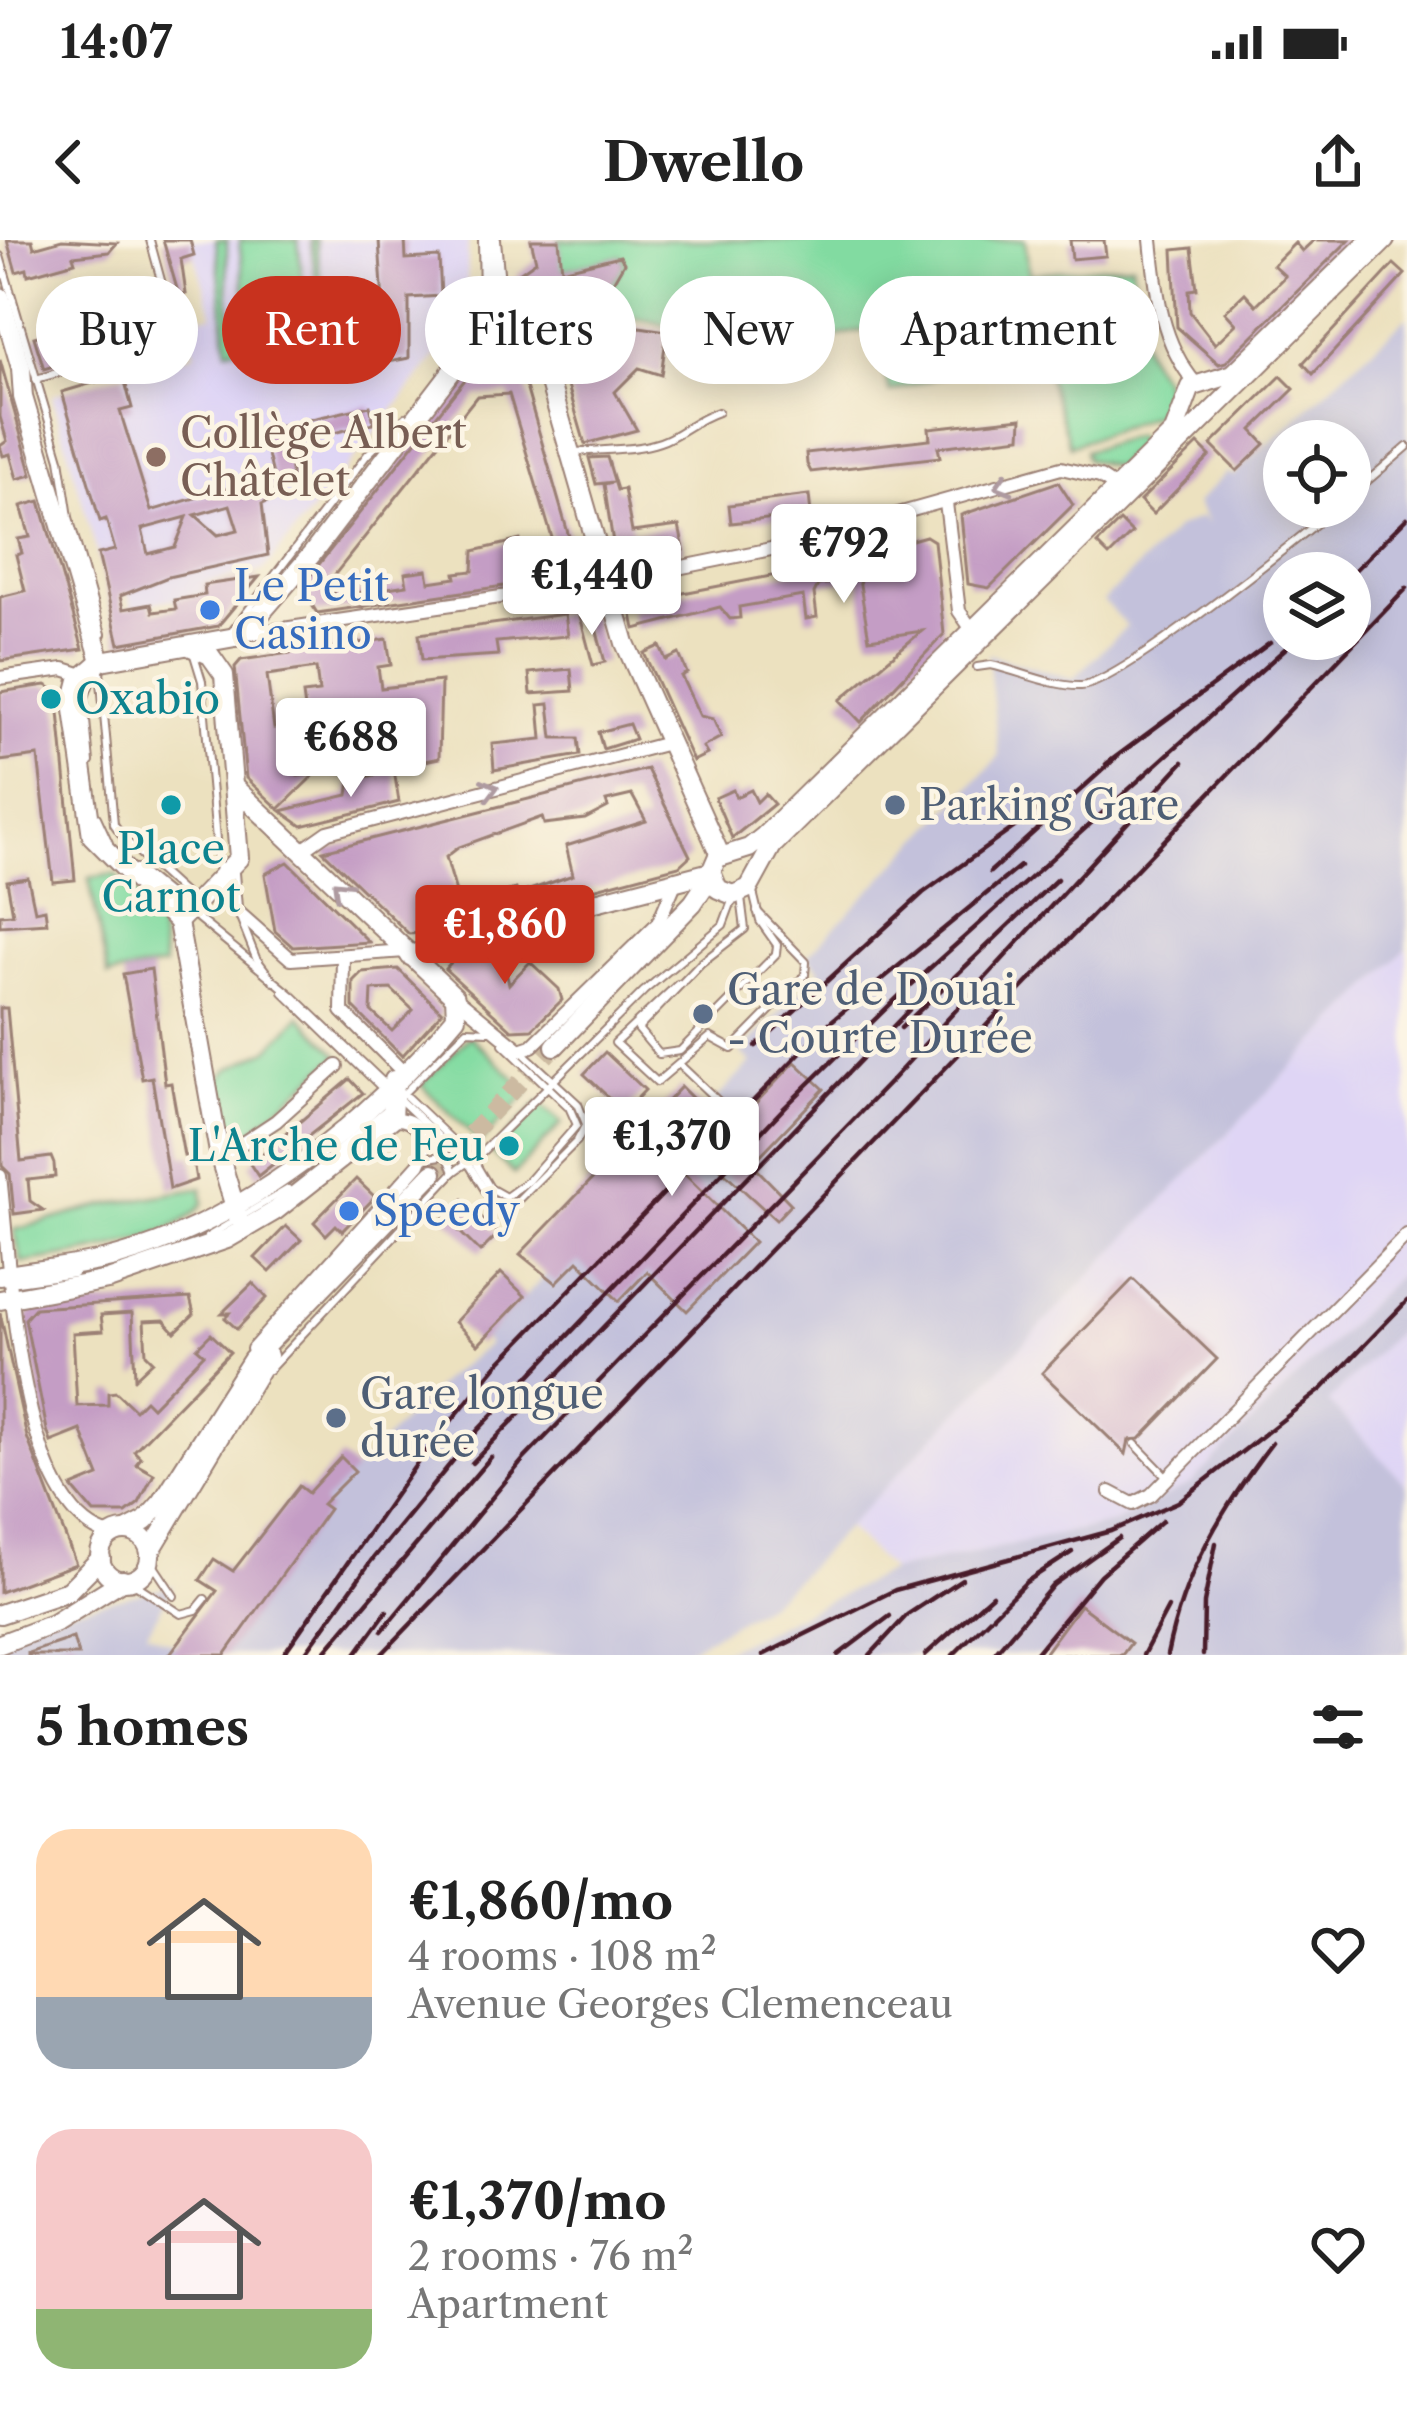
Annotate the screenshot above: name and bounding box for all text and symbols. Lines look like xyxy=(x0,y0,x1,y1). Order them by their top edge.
text: 14:07 xyxy=(60,14,172,70)
icon: back xyxy=(36,129,102,195)
text: Dwello xyxy=(603,129,804,195)
icon: share xyxy=(1305,129,1371,195)
chip: Buy xyxy=(36,276,198,384)
chip: Rent xyxy=(222,276,401,384)
chip: Filters xyxy=(425,276,636,384)
chip: New xyxy=(660,276,835,384)
chip: Apartment xyxy=(859,276,1159,384)
place label: Collège Albert Châtelet xyxy=(180,407,467,507)
map controls xyxy=(1263,420,1371,660)
button: locate xyxy=(1263,420,1371,528)
marker: Collège Albert Châtelet xyxy=(143,444,169,470)
one-way arrow xyxy=(993,471,1014,496)
pin: €792 xyxy=(773,504,915,606)
text: €792 xyxy=(798,519,890,567)
pin: €1,440 xyxy=(494,536,690,638)
text: €1,440 xyxy=(530,551,654,599)
button: layers xyxy=(1263,552,1371,660)
place label: Le Petit Casino xyxy=(234,560,389,660)
marker: Le Petit Casino xyxy=(197,597,223,623)
place label: Oxabio xyxy=(75,673,220,725)
marker: Oxabio xyxy=(38,686,64,712)
pin: €688 xyxy=(280,698,422,800)
text: €688 xyxy=(303,713,399,761)
one-way arrow xyxy=(479,778,500,803)
place label: Parking Gare xyxy=(919,779,1179,831)
marker: Place Carnot xyxy=(158,792,184,818)
marker: Parking Gare xyxy=(882,792,908,818)
place label: Place Carnot xyxy=(101,823,241,923)
one-way arrow xyxy=(332,880,354,902)
pin: €1,860 xyxy=(407,885,603,987)
text: €1,860 xyxy=(442,900,568,948)
place label: Gare de Douai - Courte Durée xyxy=(727,964,1033,1064)
marker: Gare de Douai - Courte Durée xyxy=(690,1001,716,1027)
pin: €1,370 xyxy=(574,1097,770,1199)
text: €1,370 xyxy=(612,1112,732,1160)
place label: L'Arche de Feu xyxy=(188,1120,485,1172)
marker: L'Arche de Feu xyxy=(496,1133,522,1159)
place label: Speedy xyxy=(373,1185,520,1237)
marker: Speedy xyxy=(336,1198,362,1224)
place label: Gare longue durée xyxy=(360,1368,604,1468)
marker: Gare longue durée xyxy=(323,1405,349,1431)
icon: filters xyxy=(1305,1694,1371,1760)
text: 5 homes xyxy=(36,1696,249,1758)
text: €1,860/mo xyxy=(408,1870,673,1932)
icon: home xyxy=(132,1877,276,2021)
icon: heart xyxy=(1305,1916,1371,1982)
text: 4 rooms · 108 m² xyxy=(408,1932,717,1980)
text: Avenue Georges Clemenceau xyxy=(408,1980,953,2028)
text: €1,370/mo xyxy=(408,2170,667,2232)
icon: home xyxy=(132,2177,276,2321)
icon: heart xyxy=(1305,2216,1371,2282)
text: 2 rooms · 76 m² xyxy=(408,2232,694,2280)
text: Apartment xyxy=(408,2280,608,2328)

